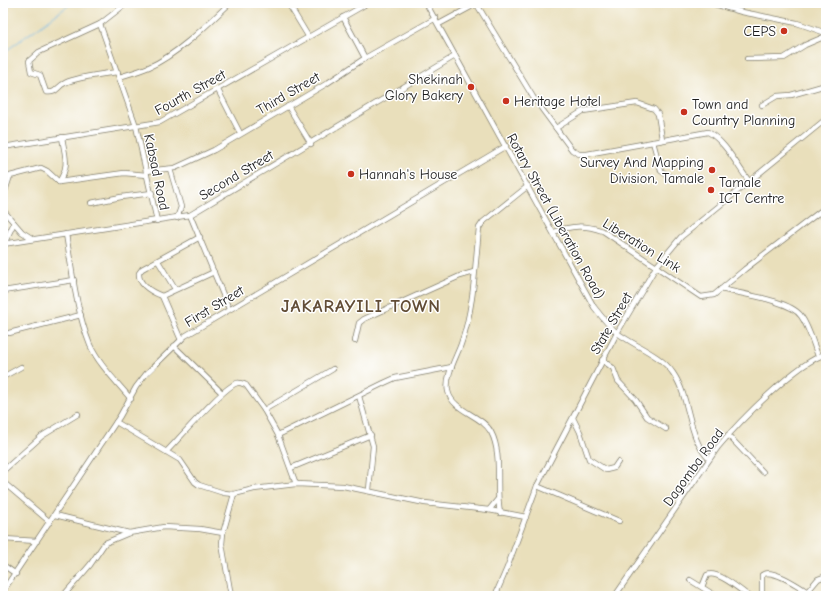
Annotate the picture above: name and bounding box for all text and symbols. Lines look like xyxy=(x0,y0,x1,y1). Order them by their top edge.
place label: CEPS xyxy=(743,23,776,40)
marker: CEPS xyxy=(779,26,789,36)
street label: Fourth Street xyxy=(152,65,230,119)
street label: Third Street xyxy=(254,68,324,118)
place label: Shekinah Glory Bakery xyxy=(385,71,464,104)
marker: Shekinah Glory Bakery xyxy=(466,82,476,92)
place label: Heritage Hotel xyxy=(514,93,601,110)
marker: Heritage Hotel xyxy=(501,96,511,106)
place label: Town and Country Planning xyxy=(692,96,795,129)
marker: Town and Country Planning xyxy=(679,107,689,117)
street label: Rotary Street (Liberation Road) xyxy=(503,131,608,302)
street label: Kabsad Road xyxy=(140,132,173,212)
street label: Second Street xyxy=(196,146,277,204)
place label: Survey And Mapping Division, Tamale xyxy=(580,154,704,187)
marker: Survey And Mapping Division, Tamale xyxy=(707,165,717,175)
place label: Hannah's House xyxy=(359,166,457,183)
marker: Hannah's House xyxy=(346,169,356,179)
place label: Tamale ICT Centre xyxy=(719,174,784,207)
marker: Tamale ICT Centre xyxy=(706,185,716,195)
street label: Liberation Link xyxy=(600,215,684,276)
street label: First Street xyxy=(181,282,248,331)
street label: State Street xyxy=(587,288,637,357)
district label: JAKARAYILI TOWN xyxy=(281,296,441,317)
street label: Dagomba Road xyxy=(659,425,727,510)

